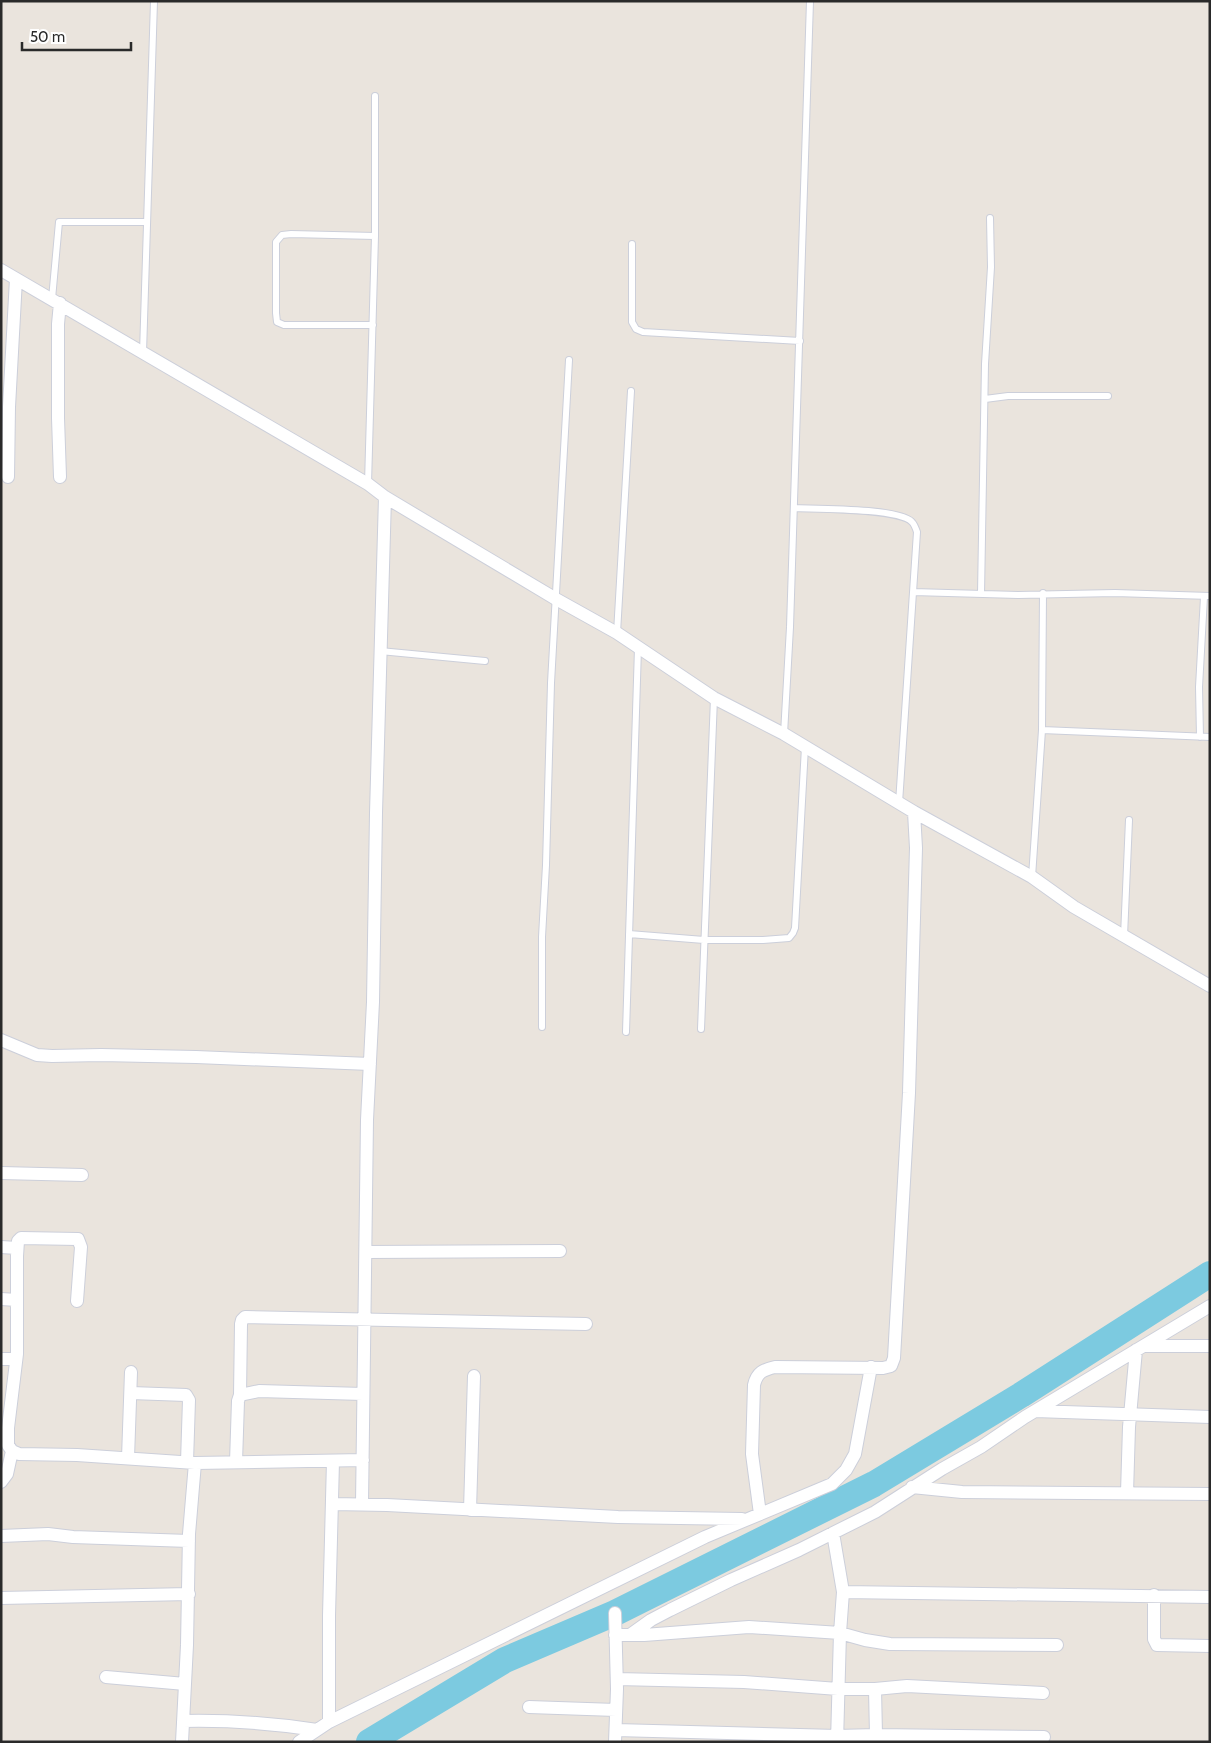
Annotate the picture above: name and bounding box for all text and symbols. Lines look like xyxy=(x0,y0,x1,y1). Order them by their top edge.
scale bar xyxy=(22,20,131,52)
text: 50 m xyxy=(30,28,65,46)

